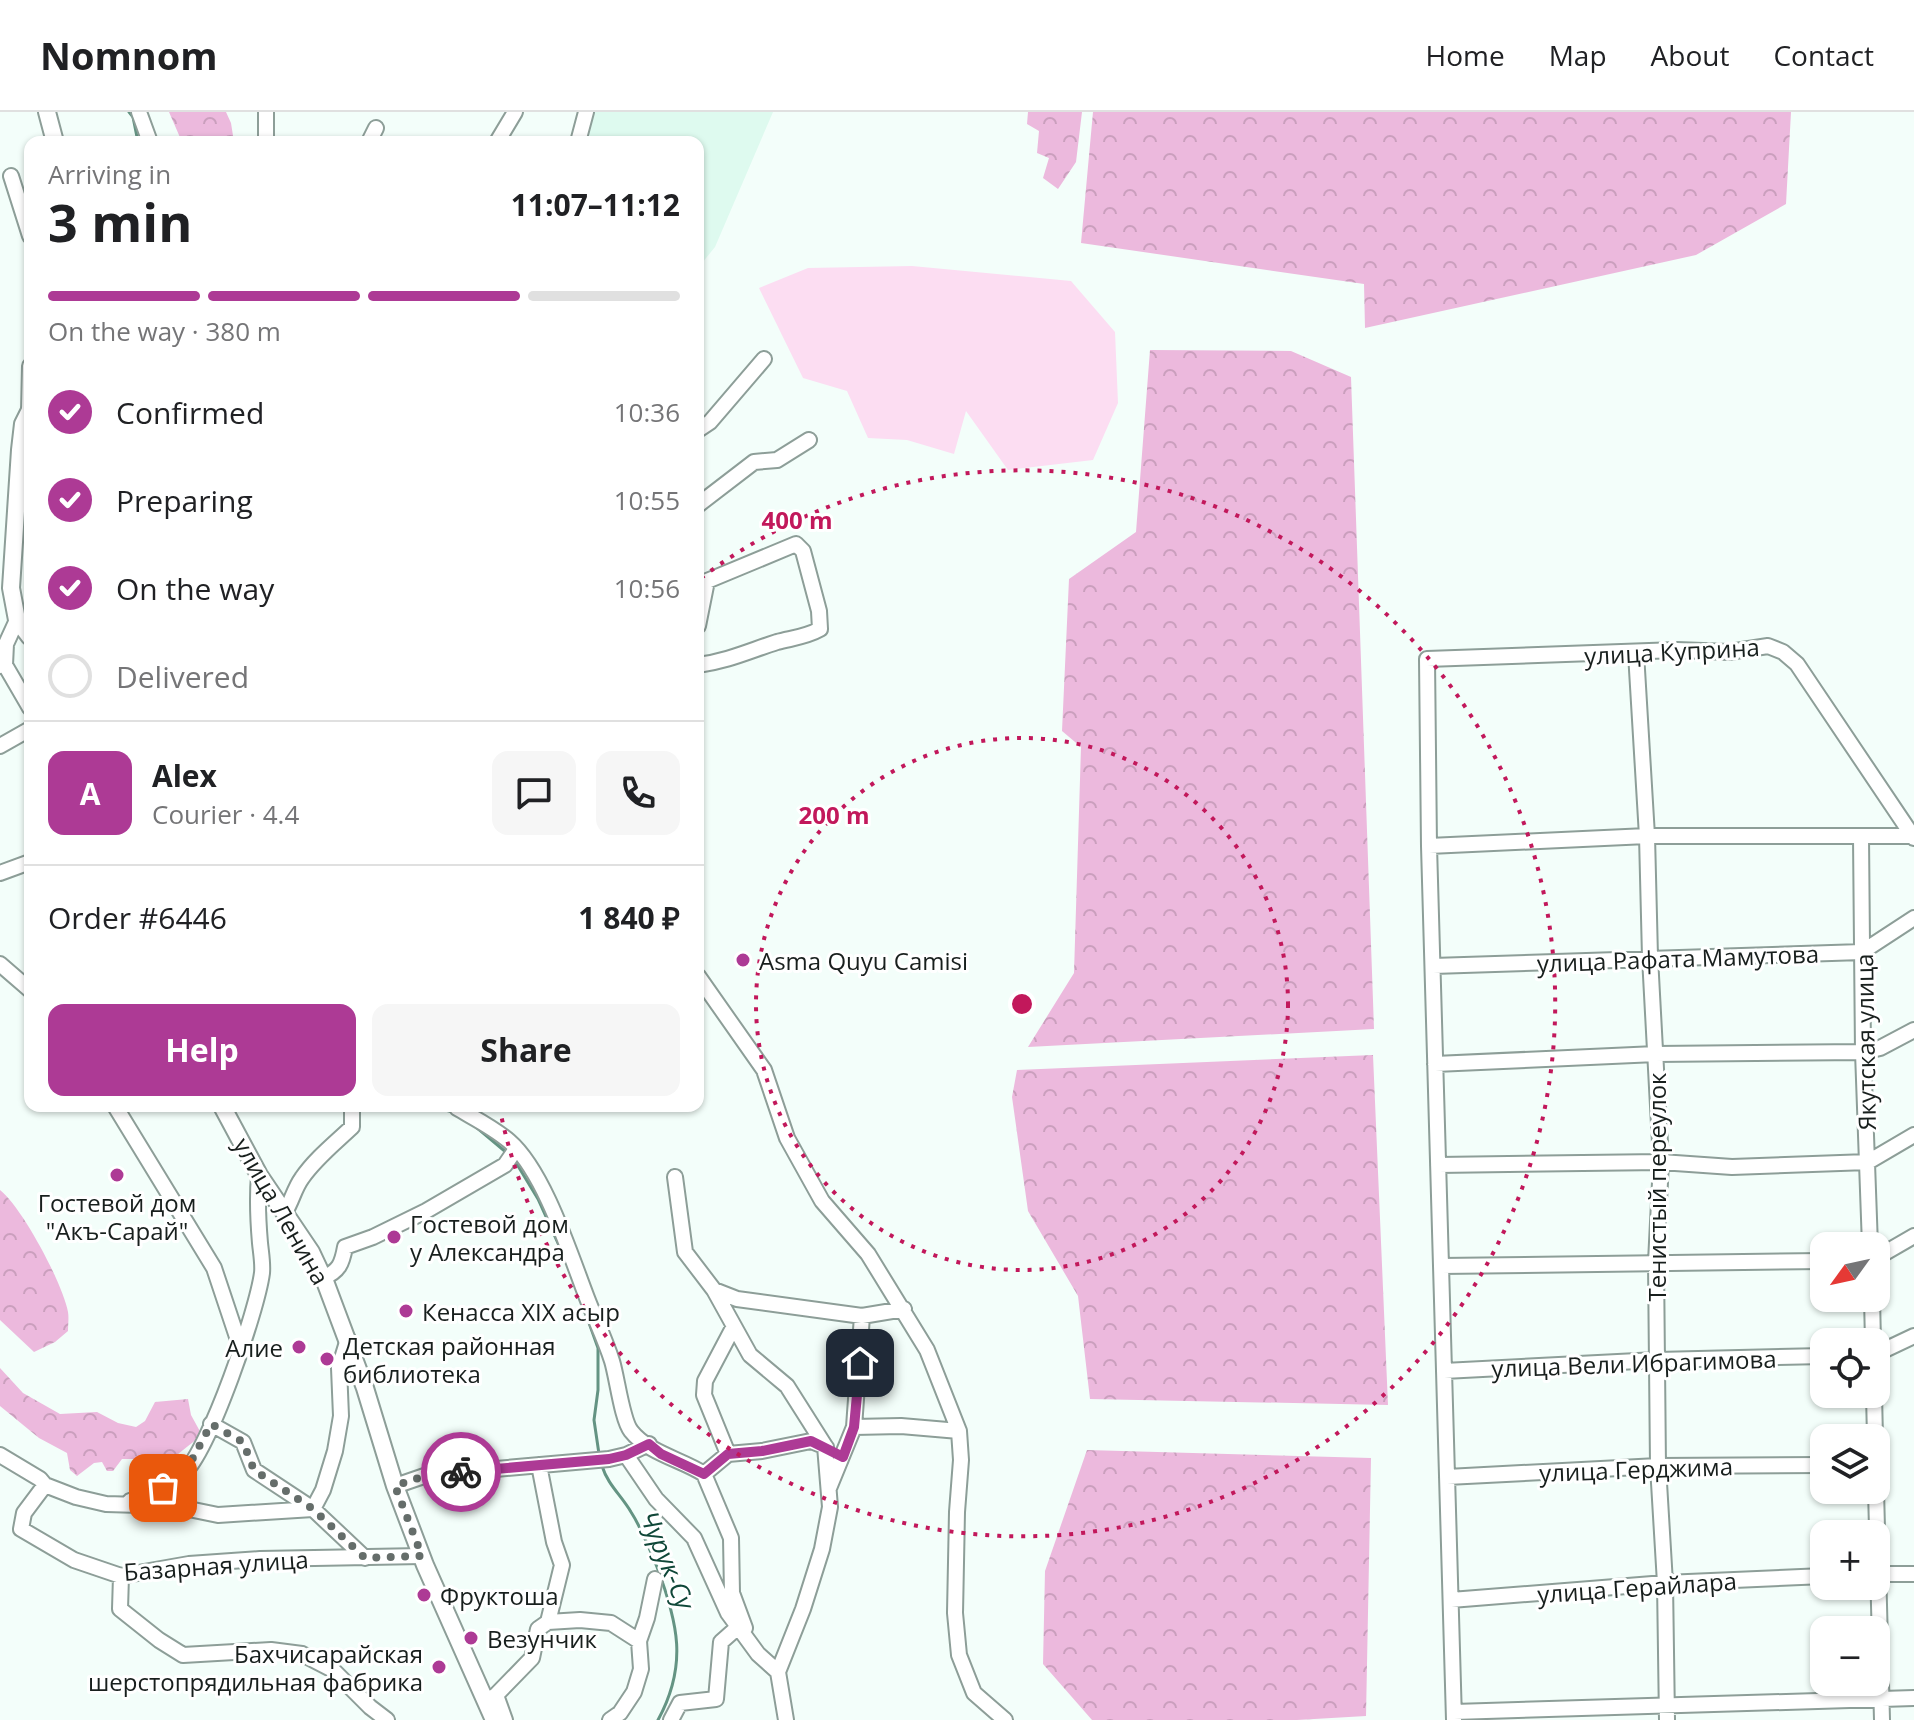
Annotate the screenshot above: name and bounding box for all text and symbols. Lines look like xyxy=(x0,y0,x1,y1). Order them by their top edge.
text: Nomnom xyxy=(40,29,218,81)
text: Home xyxy=(1426,36,1505,74)
text: Map xyxy=(1549,36,1607,74)
text: About xyxy=(1651,36,1729,74)
text: Contact xyxy=(1773,36,1874,74)
text: Arriving in xyxy=(48,156,171,192)
text: 11:07–11:12 xyxy=(511,184,680,225)
text: 3 min xyxy=(48,186,192,257)
text: On the way · 380 m xyxy=(48,313,281,349)
icon: check xyxy=(48,390,92,434)
text: Confirmed xyxy=(116,392,264,433)
text: 10:36 xyxy=(614,394,680,430)
icon: check xyxy=(48,478,92,522)
text: Preparing xyxy=(116,480,253,521)
text: 10:55 xyxy=(614,482,680,518)
text: 400 m xyxy=(762,503,832,536)
icon: check xyxy=(48,566,92,610)
text: On the way xyxy=(116,568,274,609)
text: 10:56 xyxy=(614,570,680,606)
street label: улица Куприна xyxy=(1583,630,1761,672)
text: Delivered xyxy=(116,656,249,697)
button: chat xyxy=(492,751,576,835)
button: phone xyxy=(596,751,680,835)
text: Alex xyxy=(152,755,217,796)
text: A xyxy=(80,773,100,814)
text: Courier · 4.4 xyxy=(152,796,299,832)
text: 200 m xyxy=(799,798,869,831)
text: Order #6446 xyxy=(48,897,227,938)
text: 1 840 ₽ xyxy=(578,897,680,938)
street label: улица Рафата Мамутова xyxy=(1536,937,1820,979)
place label: Asma Quyu Camisi xyxy=(759,944,968,977)
marker: Asma Quyu Camisi xyxy=(734,951,752,969)
street label: Якутская улица xyxy=(1847,953,1883,1131)
centre of rings xyxy=(1008,990,1036,1018)
button: Help xyxy=(48,1004,356,1096)
button: Share xyxy=(372,1004,680,1096)
street label: Тенистый переулок xyxy=(1640,1072,1673,1301)
street label: улица Ленина xyxy=(226,1131,338,1291)
marker: Гостевой дом "Акъ-Сарай" xyxy=(108,1166,126,1184)
place label: Гостевой дом "Акъ-Сарай" xyxy=(38,1186,196,1247)
place label: Гостевой дом у Александра xyxy=(410,1207,569,1268)
marker: Гостевой дом у Александра xyxy=(385,1228,403,1246)
north arrow xyxy=(1810,1232,1890,1312)
map controls xyxy=(1810,1232,1890,1696)
place label: Кенасса XIX асыр xyxy=(422,1295,620,1328)
marker: Кенасса XIX асыр xyxy=(397,1302,415,1320)
button: locate xyxy=(1810,1328,1890,1408)
place label: Детская районная библиотека xyxy=(343,1329,556,1390)
pin xyxy=(826,1329,894,1397)
place label: Алие xyxy=(225,1331,283,1364)
marker: Алие xyxy=(290,1338,308,1356)
icon: home xyxy=(838,1341,882,1385)
street label: улица Вели Ибрагимова xyxy=(1491,1342,1777,1384)
marker: Детская районная библиотека xyxy=(318,1350,336,1368)
button: layers xyxy=(1810,1424,1890,1504)
courier xyxy=(421,1432,501,1512)
street label: улица Герджима xyxy=(1539,1449,1733,1489)
icon: bike xyxy=(439,1450,483,1494)
pin xyxy=(129,1454,197,1522)
icon: bag xyxy=(141,1466,185,1510)
water label: Чурук-Су xyxy=(632,1505,705,1617)
button: + xyxy=(1810,1520,1890,1600)
street label: Базарная улица xyxy=(123,1542,309,1588)
street label: улица Герайлара xyxy=(1536,1564,1738,1610)
place label: Фруктоша xyxy=(440,1579,559,1612)
marker: Фруктоша xyxy=(415,1586,433,1604)
button: − xyxy=(1810,1616,1890,1696)
place label: Везунчик xyxy=(487,1622,598,1655)
marker: Везунчик xyxy=(462,1629,480,1647)
place label: Бахчисарайская шерстопрядильная фабрика xyxy=(88,1637,423,1698)
marker: Бахчисарайская шерстопрядильная фабрика xyxy=(430,1658,448,1676)

